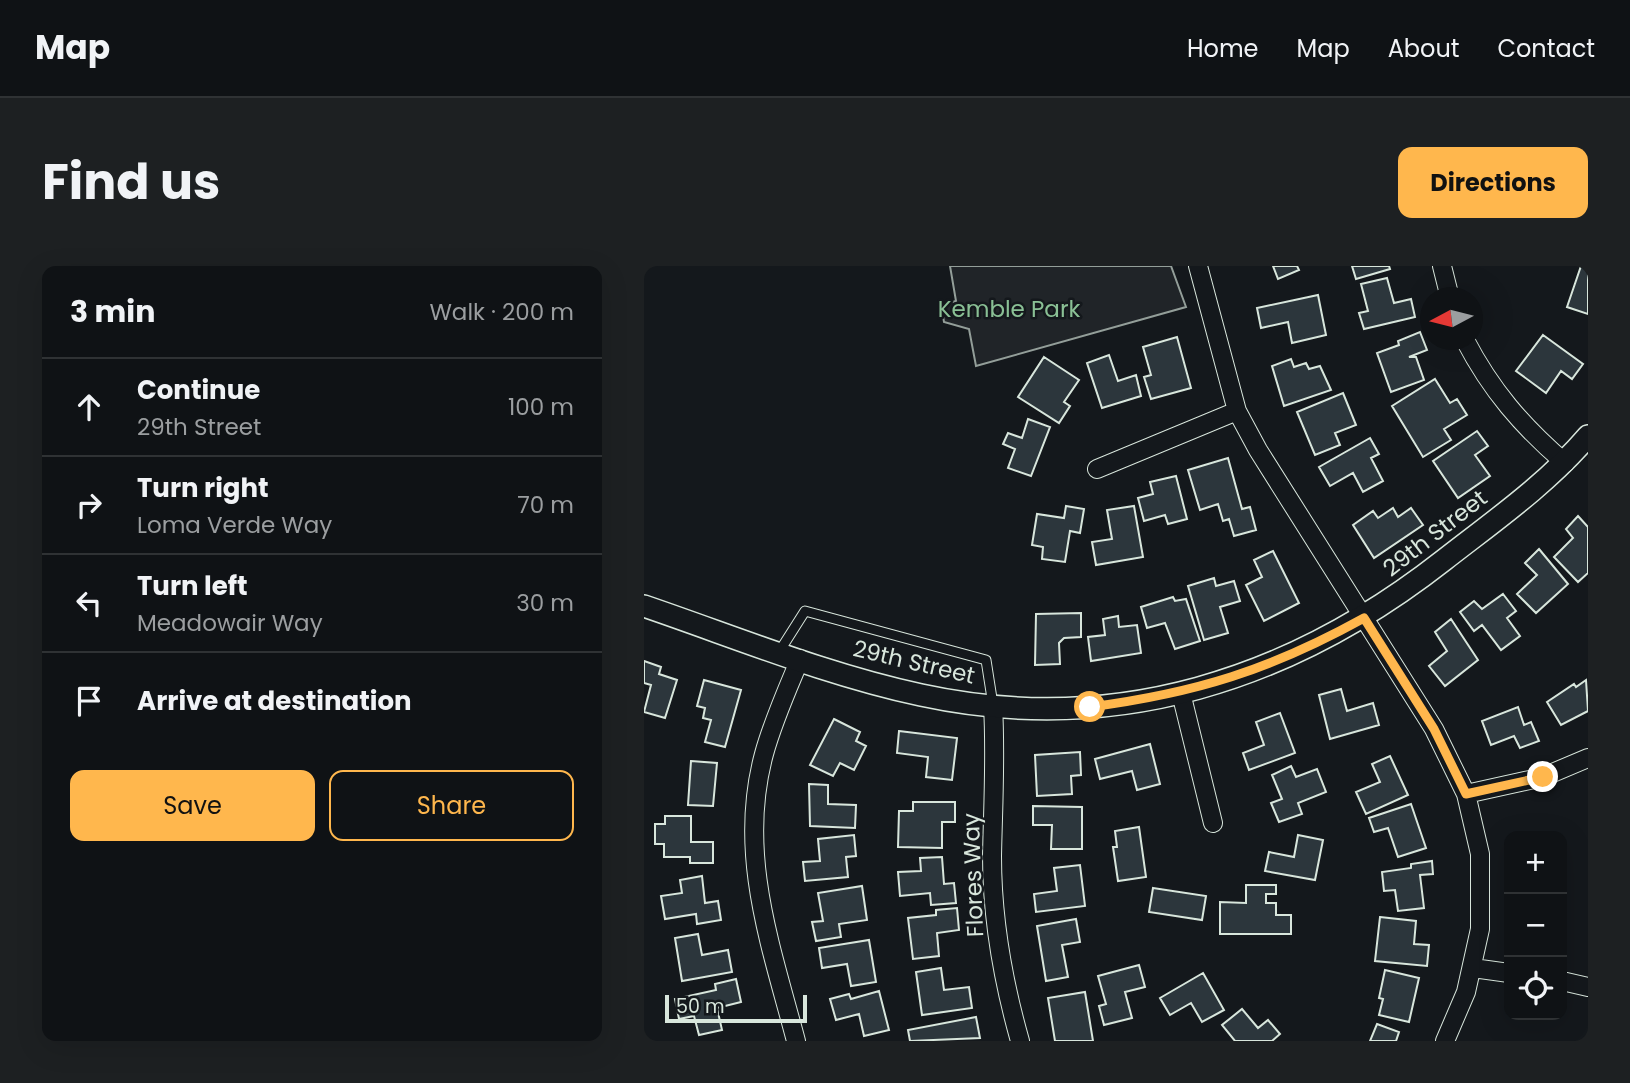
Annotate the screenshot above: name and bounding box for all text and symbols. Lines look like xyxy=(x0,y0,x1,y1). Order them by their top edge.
text: Map xyxy=(35,24,110,71)
text: Home xyxy=(1187,32,1259,65)
text: Map xyxy=(1297,32,1350,65)
text: About xyxy=(1388,32,1459,65)
text: Contact xyxy=(1497,32,1595,65)
button: Directions xyxy=(1398,147,1588,218)
text: Find us xyxy=(42,148,220,216)
north arrow xyxy=(1420,287,1483,350)
text: 3 min xyxy=(70,290,155,333)
park label: Kemble Park xyxy=(938,293,1080,325)
text: Walk · 200 m xyxy=(429,296,574,328)
text: Continue xyxy=(137,372,260,408)
icon: ahead xyxy=(70,388,108,426)
text: 100 m xyxy=(508,391,574,423)
text: 29th Street xyxy=(137,411,261,443)
text: Turn right xyxy=(137,470,269,506)
street label: 29th Street xyxy=(1376,482,1494,584)
icon: right xyxy=(70,486,108,524)
text: 70 m xyxy=(517,489,574,521)
text: Loma Verde Way xyxy=(137,509,332,541)
text: Turn left xyxy=(137,568,248,604)
icon: left xyxy=(70,584,108,622)
text: 30 m xyxy=(516,587,574,619)
text: Meadowair Way xyxy=(137,607,323,639)
street label: 29th Street xyxy=(850,632,978,692)
icon: arrive xyxy=(70,682,108,720)
text: Arrive at destination xyxy=(137,683,412,719)
route start xyxy=(1074,691,1105,722)
route end xyxy=(1527,761,1558,792)
button: Save xyxy=(70,770,315,841)
button: Share xyxy=(329,770,574,841)
street label: Flores Way xyxy=(955,812,991,937)
map controls xyxy=(1504,831,1567,1020)
button: + xyxy=(1504,831,1567,894)
button: − xyxy=(1504,894,1567,957)
button: locate xyxy=(1504,957,1567,1020)
scale bar xyxy=(665,992,807,1024)
text: 50 m xyxy=(676,993,725,1020)

